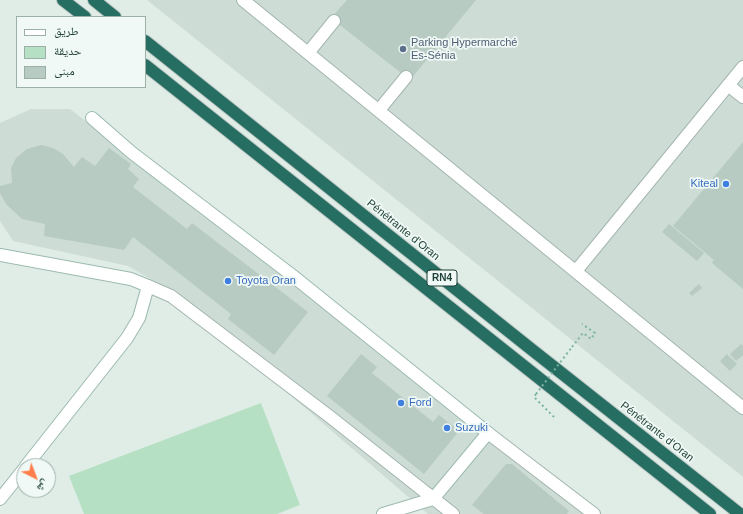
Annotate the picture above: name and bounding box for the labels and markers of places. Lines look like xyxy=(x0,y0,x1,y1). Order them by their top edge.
place label: Parking Hypermarché Es-Sénia xyxy=(411,36,517,62)
marker: Parking Hypermarché Es-Sénia xyxy=(398,44,408,54)
place label: Kiteal xyxy=(690,177,718,191)
marker: Kiteal xyxy=(721,179,731,189)
place label: Toyota Oran xyxy=(236,274,296,288)
marker: Toyota Oran xyxy=(223,276,233,286)
place label: Ford xyxy=(409,396,432,410)
marker: Ford xyxy=(396,398,406,408)
place label: Suzuki xyxy=(455,421,488,435)
marker: Suzuki xyxy=(442,423,452,433)

